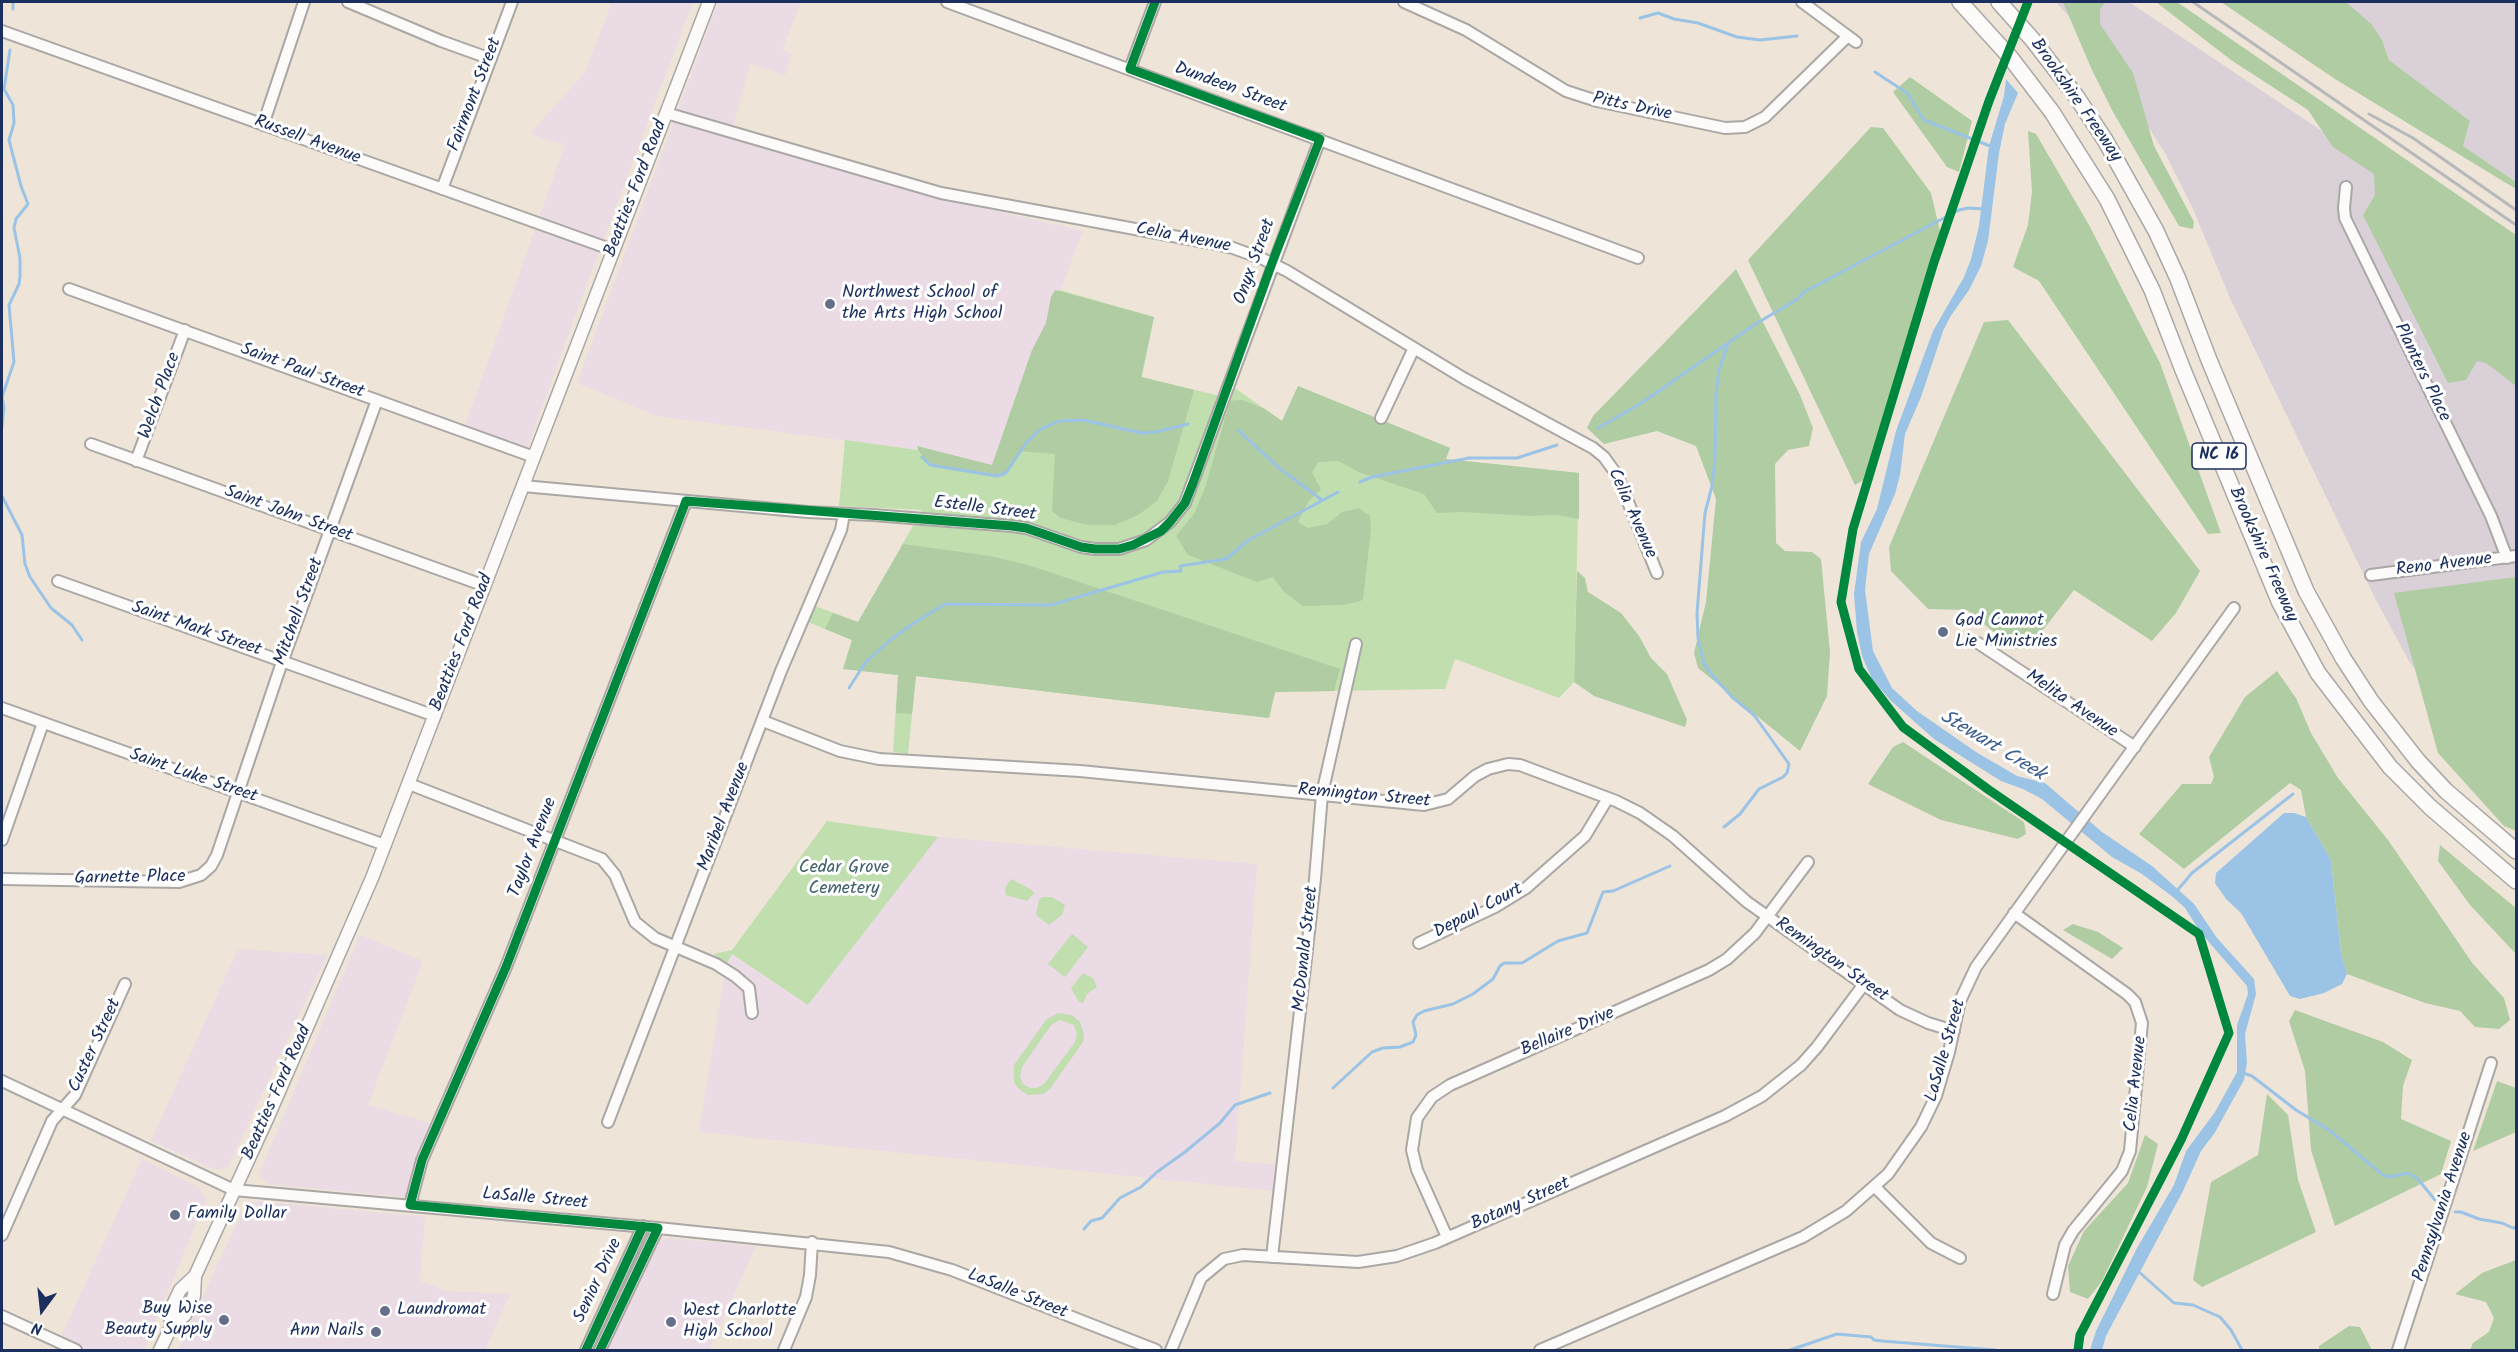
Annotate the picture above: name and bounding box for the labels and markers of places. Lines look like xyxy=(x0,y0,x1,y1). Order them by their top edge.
place label: Northwest School of the Arts High School xyxy=(842,283,1002,326)
marker: Northwest School of the Arts High School xyxy=(823,297,837,311)
place label: God Cannot Lie Ministries xyxy=(1955,611,2057,654)
marker: God Cannot Lie Ministries xyxy=(1936,625,1950,639)
place label: Family Dollar xyxy=(187,1204,287,1226)
marker: Family Dollar xyxy=(168,1208,182,1222)
place label: Buy Wise Beauty Supply xyxy=(104,1299,212,1342)
place label: Laundromat xyxy=(397,1300,486,1322)
place label: West Charlotte High School xyxy=(683,1301,796,1344)
marker: Laundromat xyxy=(378,1304,392,1318)
marker: Buy Wise Beauty Supply xyxy=(217,1313,231,1327)
marker: West Charlotte High School xyxy=(664,1315,678,1329)
place label: Ann Nails xyxy=(290,1321,364,1343)
marker: Ann Nails xyxy=(369,1325,383,1339)

